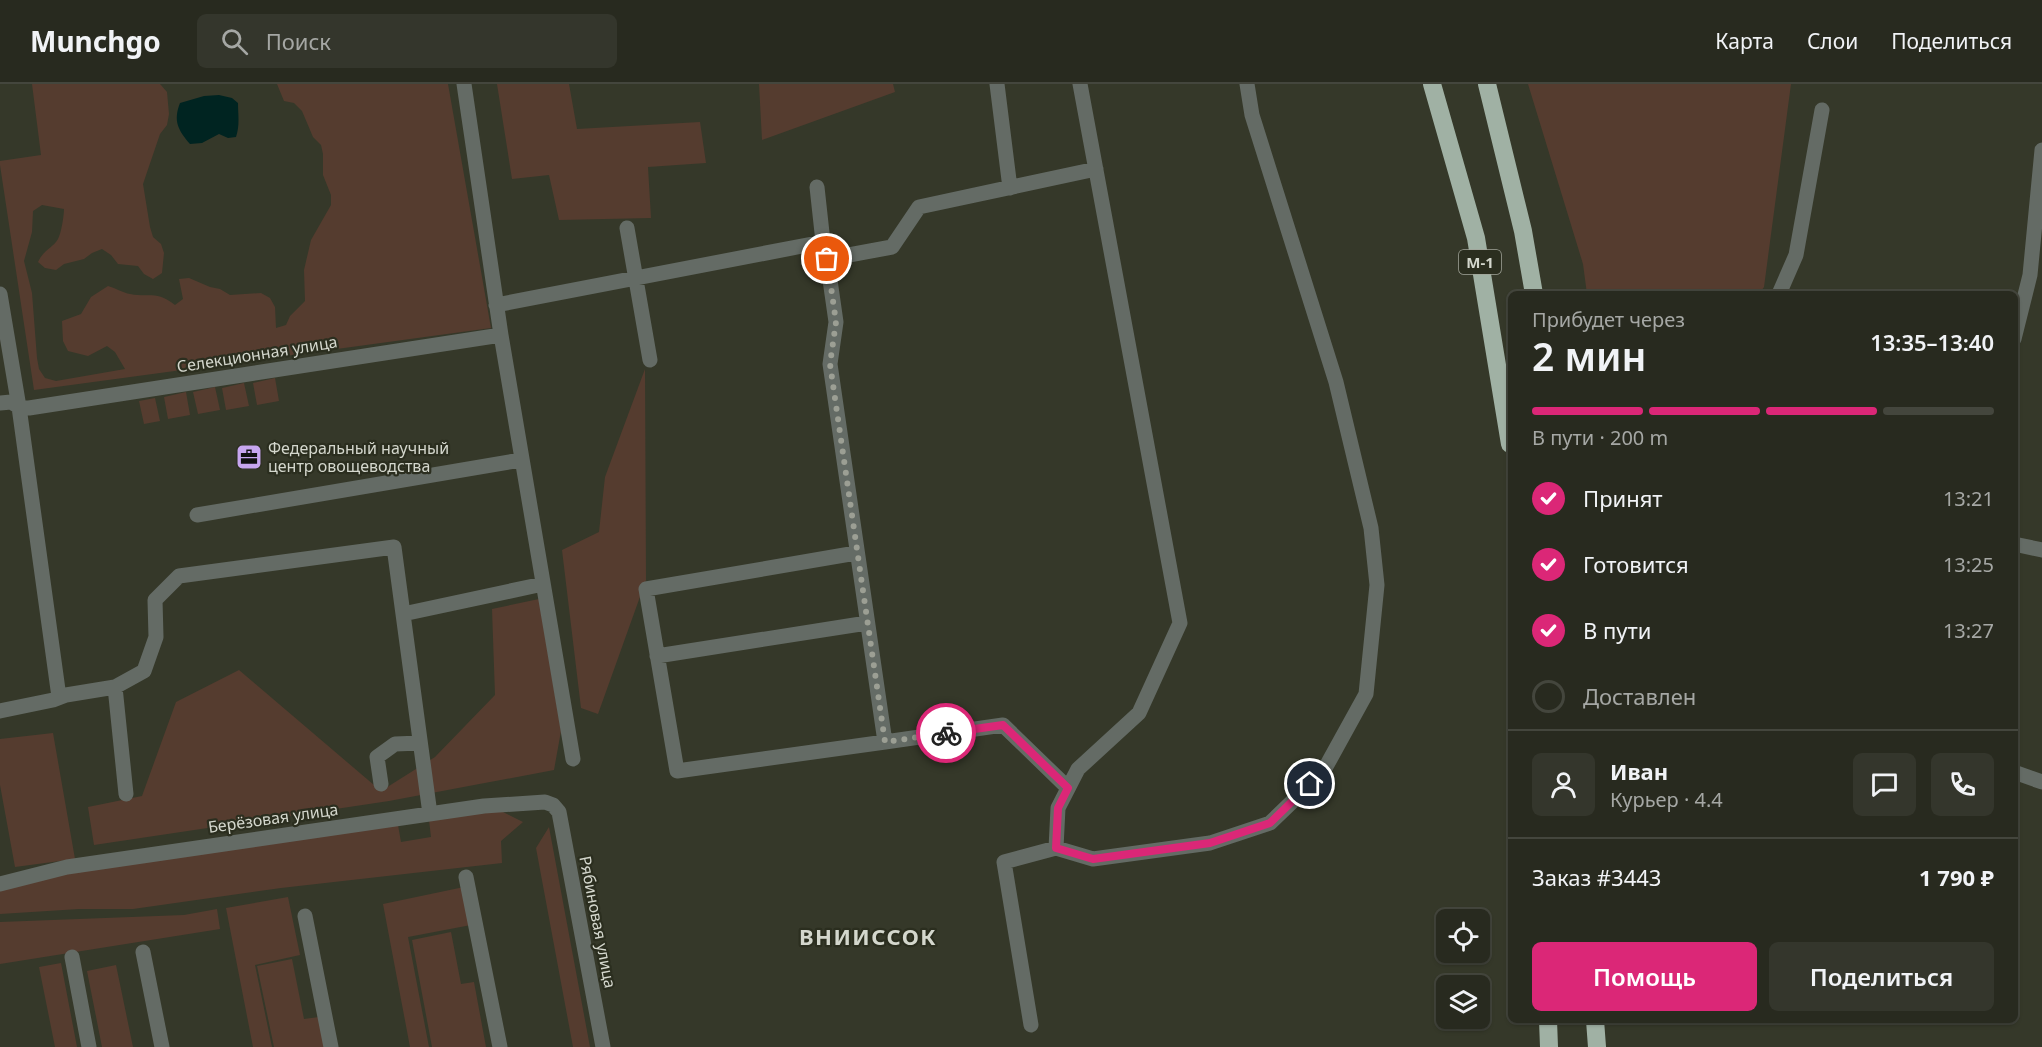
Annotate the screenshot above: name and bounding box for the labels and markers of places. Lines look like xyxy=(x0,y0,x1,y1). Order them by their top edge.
pin xyxy=(801,233,852,284)
place label: Федеральный научный центр овощеводства xyxy=(268,437,449,477)
office icon: Федеральный научный центр овощеводства xyxy=(234,442,264,472)
pin xyxy=(1284,758,1335,809)

